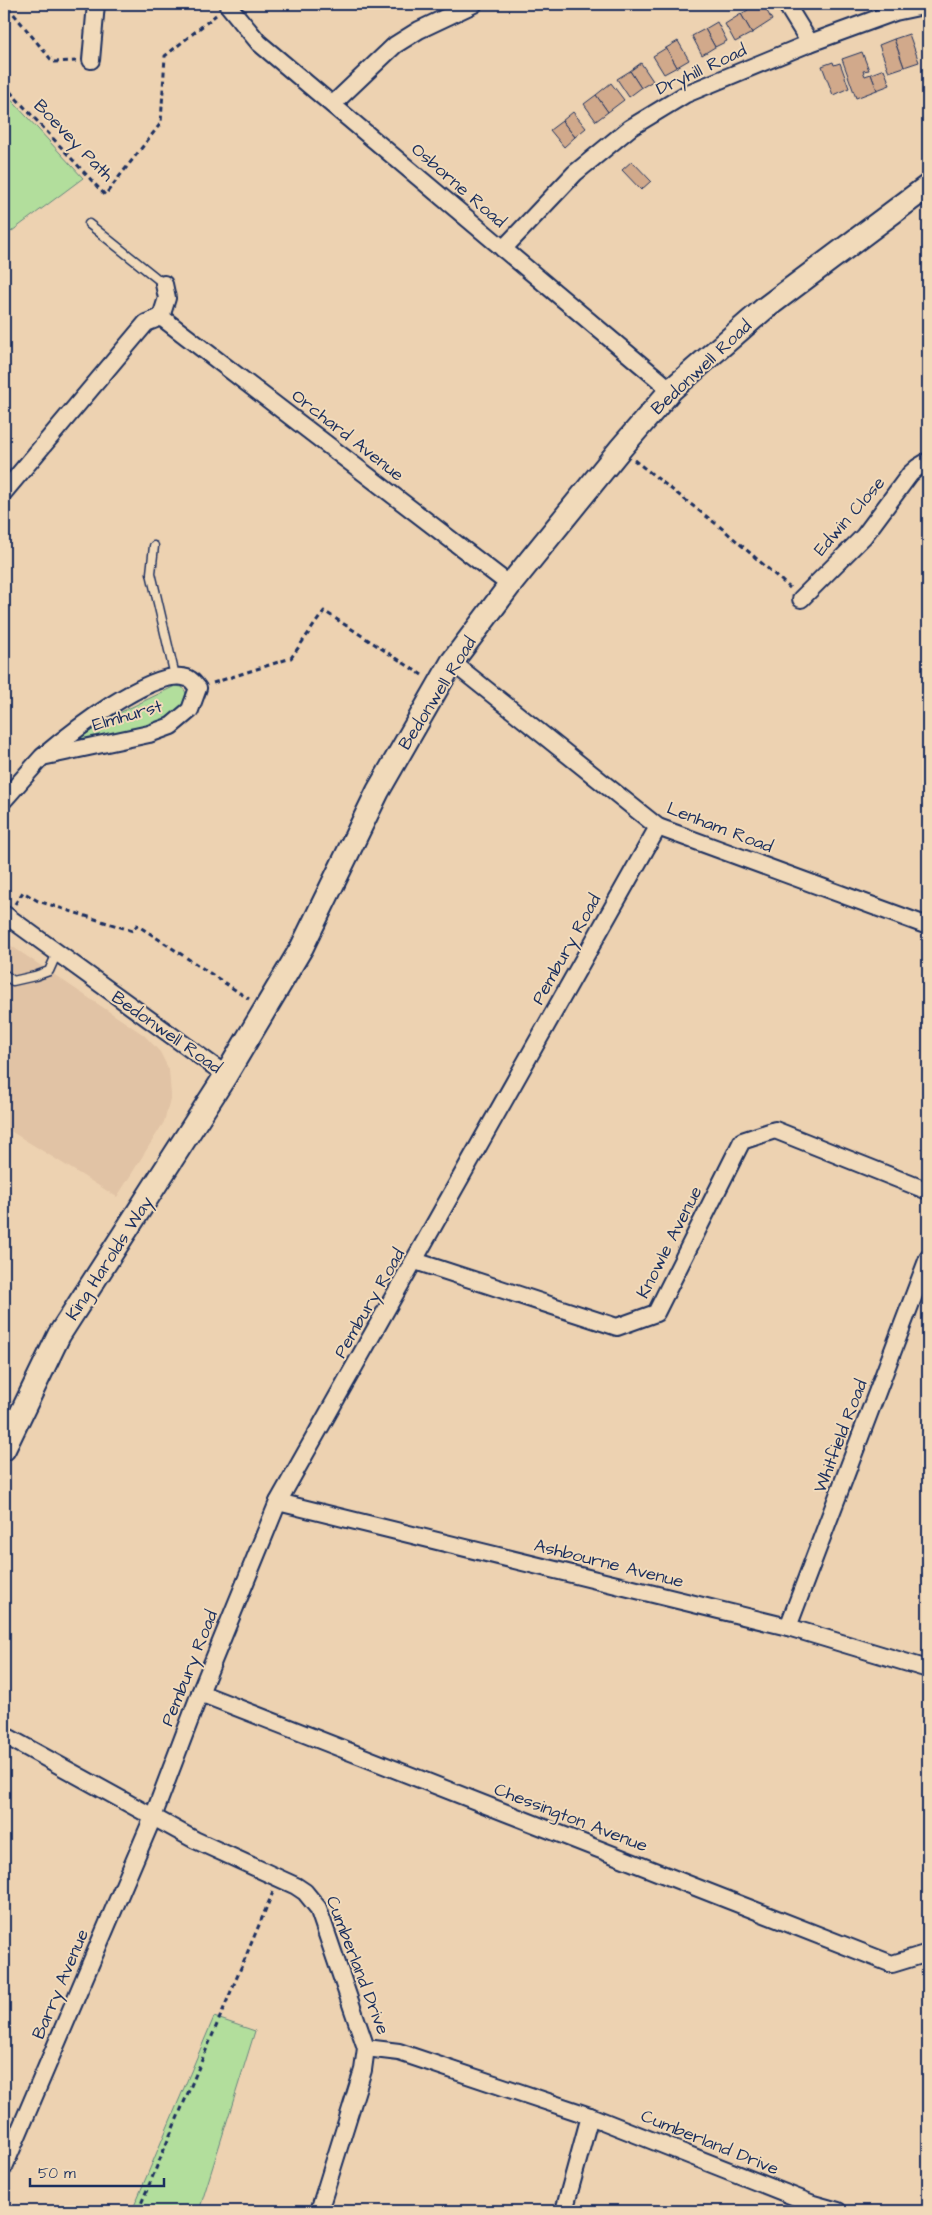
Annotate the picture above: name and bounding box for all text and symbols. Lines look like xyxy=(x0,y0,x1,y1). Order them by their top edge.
street label: Dryhill Road xyxy=(652,38,751,102)
street label: Boevey Path xyxy=(27,94,119,188)
street label: Osborne Road xyxy=(406,137,512,234)
street label: Bedonwell Road xyxy=(645,314,757,421)
street label: Orchard Avenue xyxy=(286,384,409,487)
street label: Edwin Close xyxy=(808,471,891,561)
street label: Bedonwell Road xyxy=(393,632,482,755)
street label: Elmhurst xyxy=(89,693,166,737)
street label: Lenham Road xyxy=(663,796,777,859)
street label: Pembury Road xyxy=(526,889,608,1010)
street label: Bedonwell Road xyxy=(107,985,227,1080)
street label: Knowle Avenue xyxy=(630,1182,709,1303)
street label: King Harolds Way xyxy=(60,1191,160,1326)
street label: Pembury Road xyxy=(328,1244,412,1363)
street label: Whitfield Road xyxy=(807,1376,874,1496)
street label: Ashbourne Avenue xyxy=(532,1533,686,1594)
street label: Pembury Road xyxy=(155,1607,225,1730)
street label: Chessington Avenue xyxy=(490,1777,651,1859)
street label: Cumberland Drive xyxy=(320,1892,396,2038)
street label: Barry Avenue xyxy=(26,1925,96,2043)
street label: Cumberland Drive xyxy=(637,2103,783,2182)
scale bar xyxy=(30,2155,164,2187)
text: 50 m xyxy=(38,2163,76,2184)

